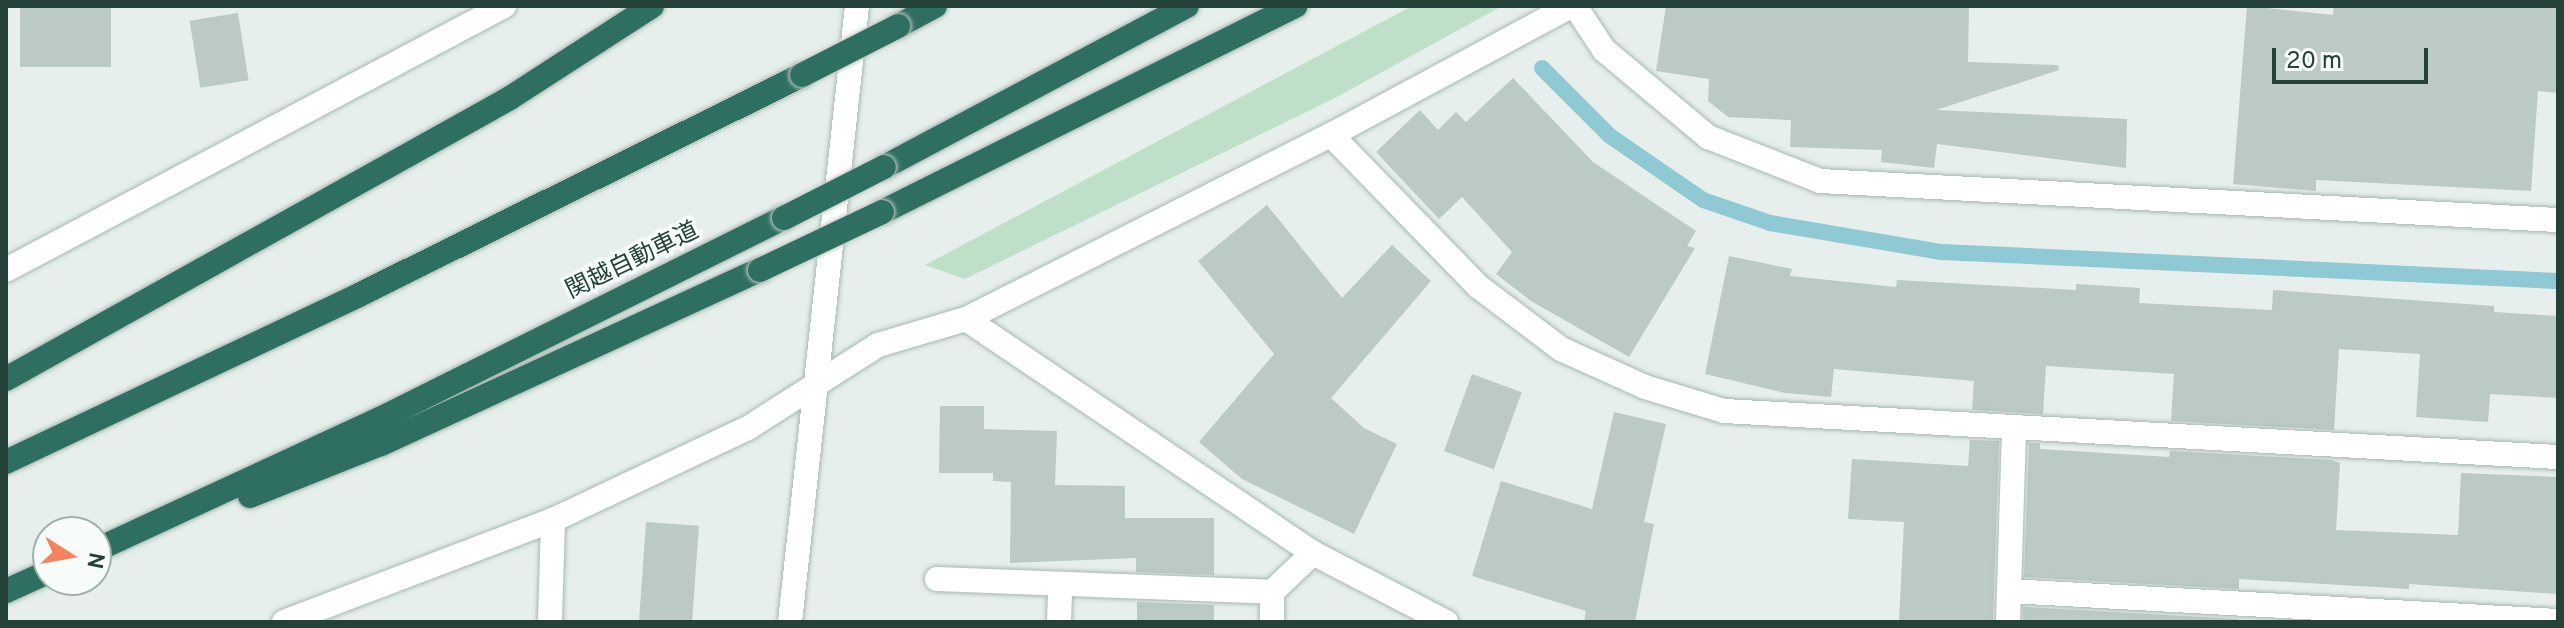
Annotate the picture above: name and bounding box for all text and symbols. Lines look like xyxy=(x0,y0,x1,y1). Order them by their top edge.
scale bar xyxy=(2276,32,2432,82)
text: 20 m xyxy=(2286,47,2342,77)
street label: 関越自動車道 xyxy=(562,217,704,307)
north arrow xyxy=(32,516,112,596)
text: N xyxy=(79,550,109,571)

